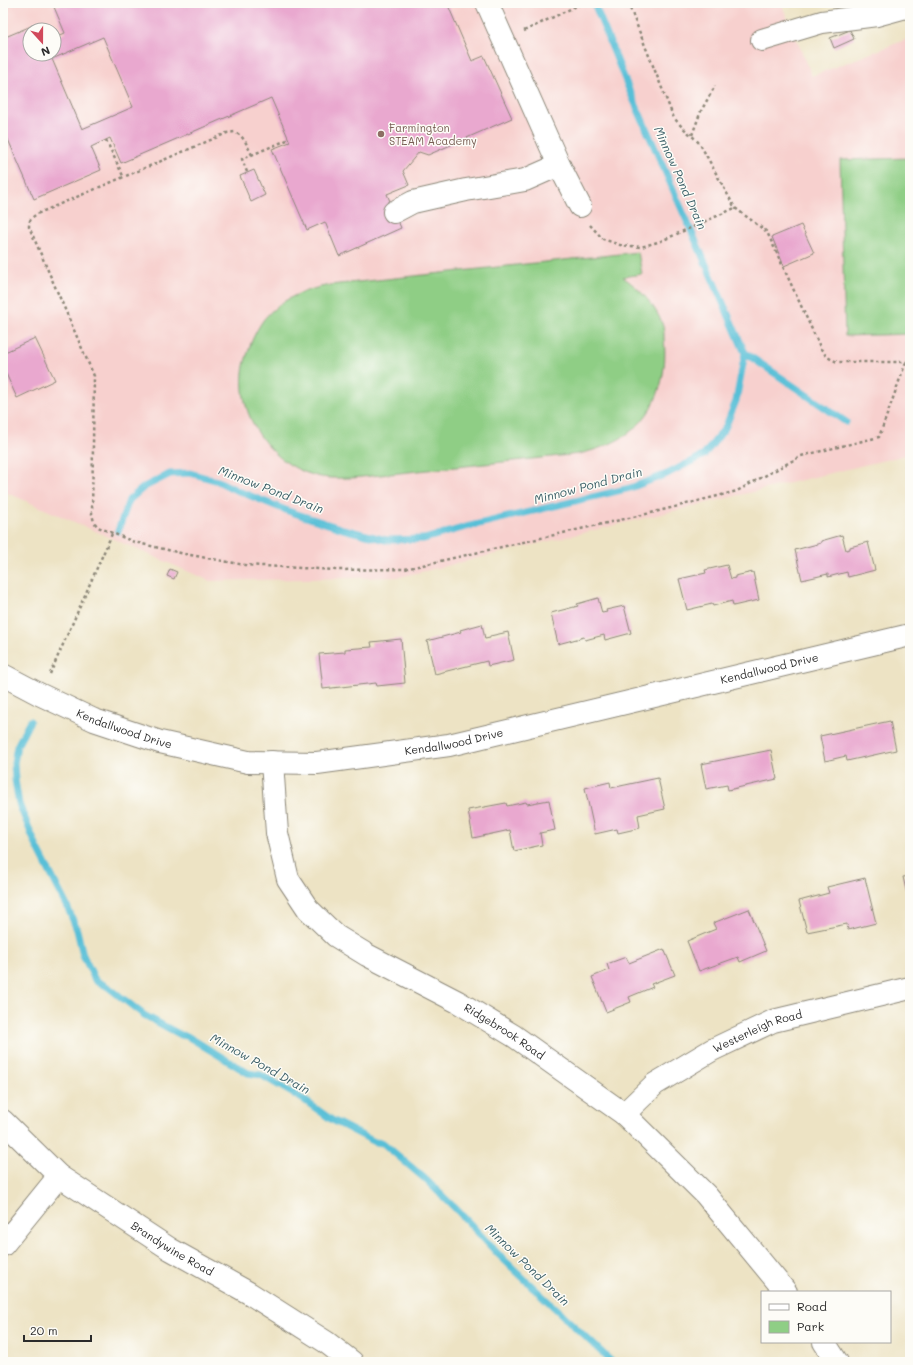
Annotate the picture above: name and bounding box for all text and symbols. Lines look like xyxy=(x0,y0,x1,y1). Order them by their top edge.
north arrow xyxy=(22,22,62,62)
text: N xyxy=(39,43,52,60)
place label: Farmington STEAM Academy xyxy=(389,120,477,148)
water label: Minnow Pond Drain xyxy=(651,123,711,232)
marker: Farmington STEAM Academy xyxy=(376,129,386,139)
water label: Minnow Pond Drain xyxy=(216,462,327,517)
water label: Minnow Pond Drain xyxy=(532,463,644,507)
street label: Kendallwood Drive xyxy=(719,649,820,687)
street label: Kendallwood Drive xyxy=(74,705,174,752)
street label: Kendallwood Drive xyxy=(404,724,505,758)
street label: Ridgebrook Road xyxy=(461,999,548,1062)
street label: Westerleigh Road xyxy=(710,1006,804,1056)
water label: Minnow Pond Drain xyxy=(208,1029,313,1097)
street label: Brandywine Road xyxy=(128,1217,216,1279)
water label: Minnow Pond Drain xyxy=(482,1220,574,1309)
legend xyxy=(761,1291,891,1343)
text: Road xyxy=(797,1298,827,1314)
scale bar xyxy=(24,1317,91,1343)
text: Park xyxy=(797,1318,824,1334)
text: 20 m xyxy=(30,1322,58,1338)

